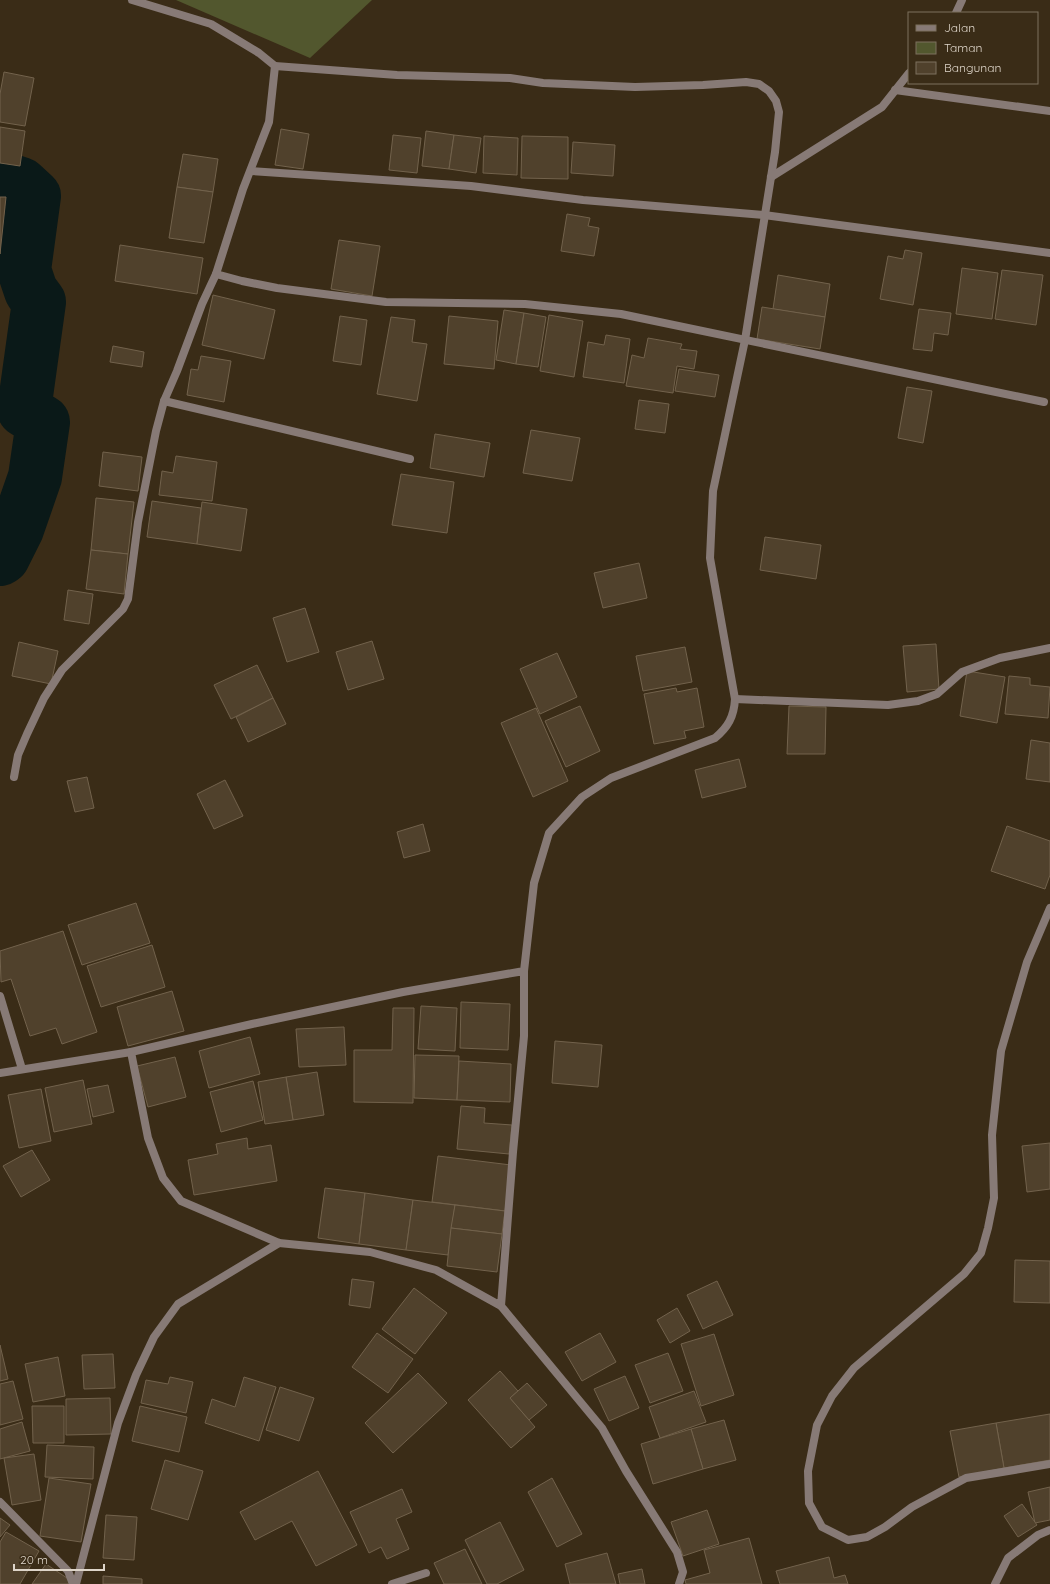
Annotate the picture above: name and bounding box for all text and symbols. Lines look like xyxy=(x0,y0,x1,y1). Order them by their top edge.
legend xyxy=(908,12,1038,84)
text: Jalan xyxy=(944,20,975,35)
text: Taman xyxy=(944,40,982,55)
text: Bangunan xyxy=(944,60,1001,75)
scale bar xyxy=(14,1546,104,1572)
text: 20 m xyxy=(20,1552,48,1567)

